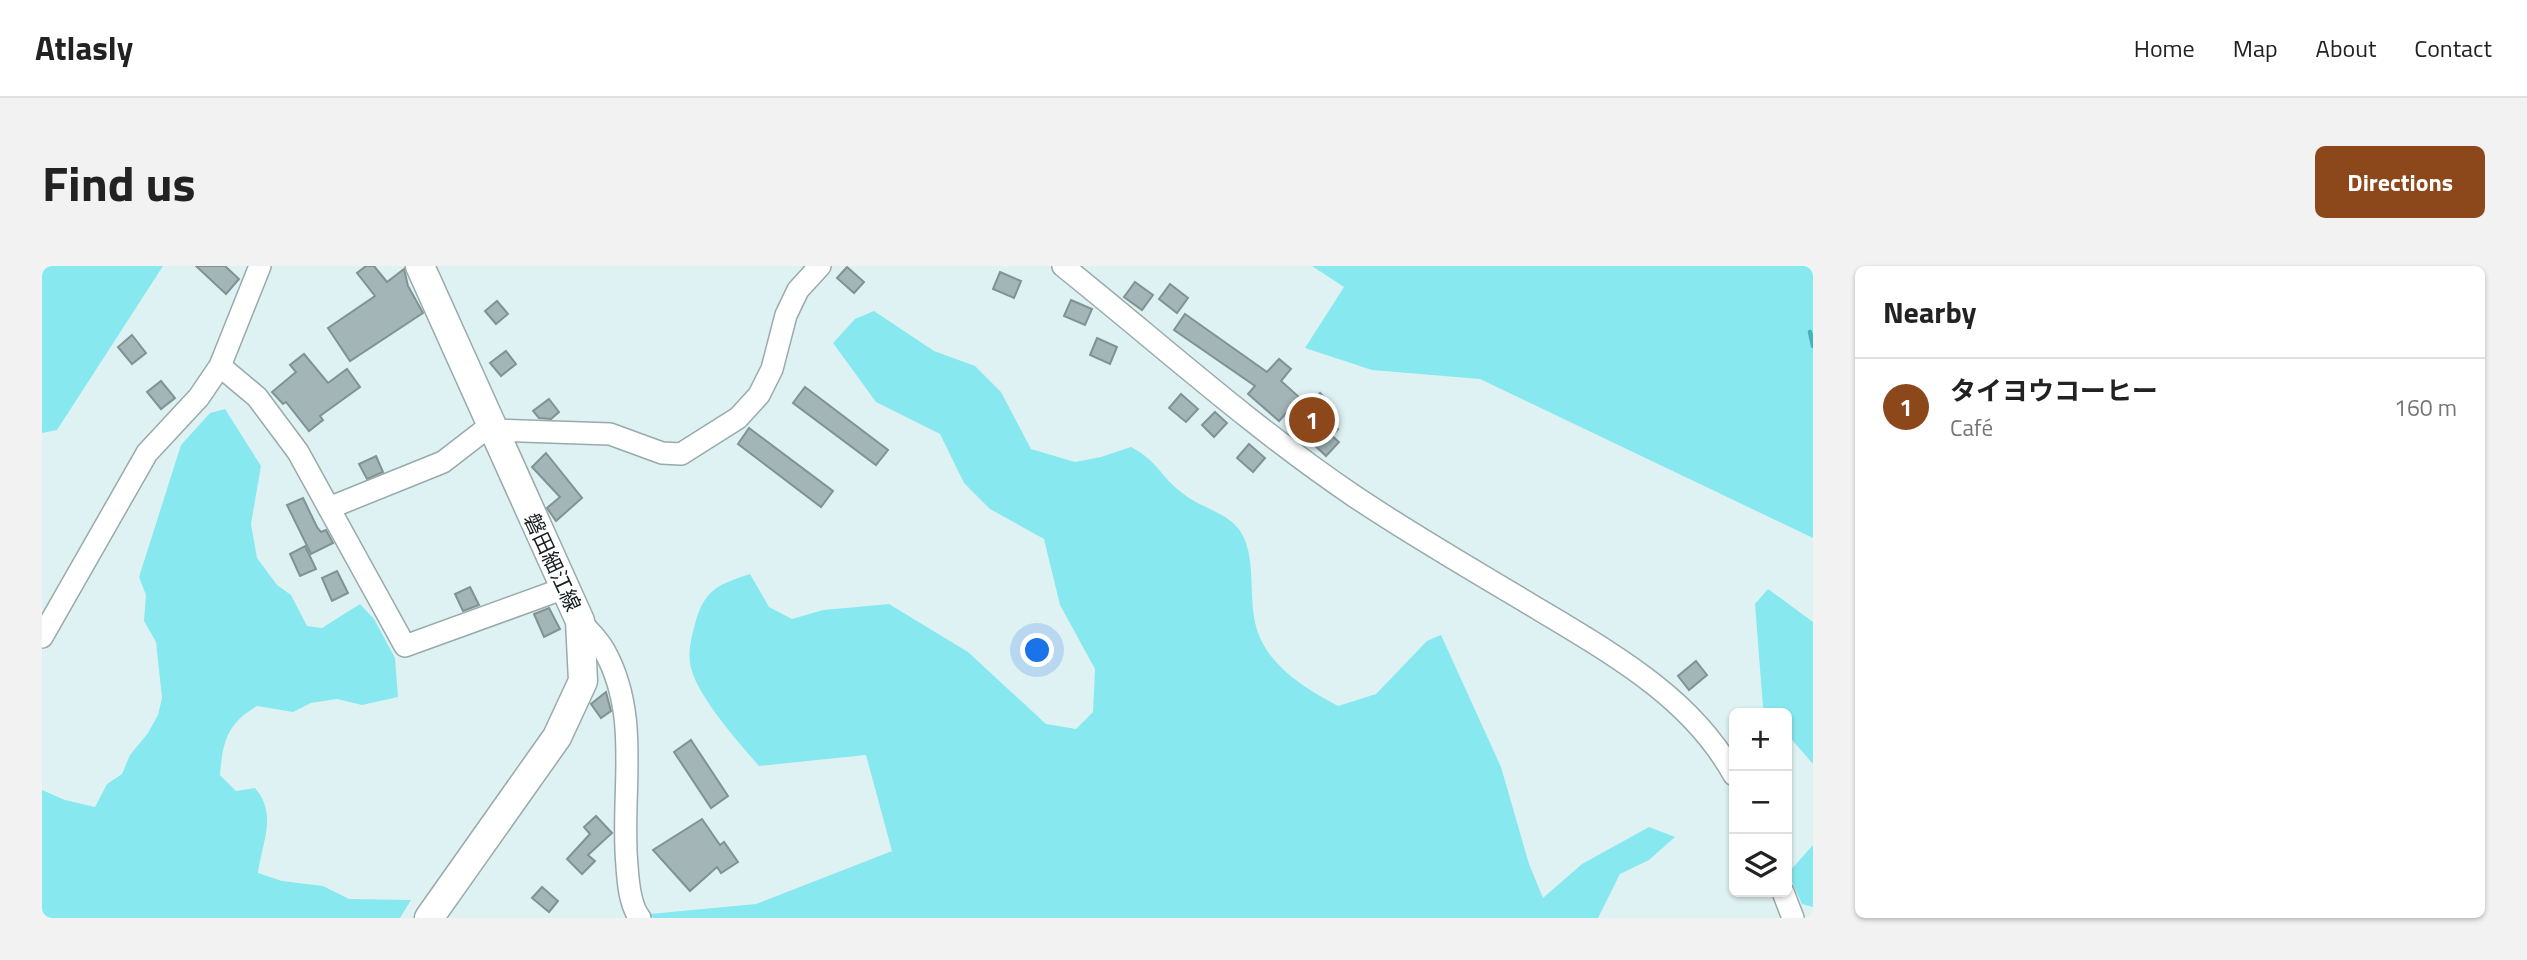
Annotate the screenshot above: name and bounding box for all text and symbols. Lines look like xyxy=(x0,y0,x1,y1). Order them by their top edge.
text: Atlasly xyxy=(35,23,133,73)
text: Home xyxy=(2134,30,2195,66)
text: Map xyxy=(2233,30,2278,66)
text: About xyxy=(2316,30,2376,66)
text: Contact xyxy=(2414,30,2492,66)
text: Find us xyxy=(42,145,196,220)
button: Directions xyxy=(2315,146,2485,218)
text: Nearby xyxy=(1883,289,1976,335)
text: タイヨウコーヒー xyxy=(1950,371,2158,410)
text: 1 xyxy=(1900,390,1912,425)
text: 160 m xyxy=(2394,390,2457,425)
pin: 1 xyxy=(1289,394,1335,446)
text: Café xyxy=(1950,410,1993,445)
street label: 磐田細江線 xyxy=(516,508,590,616)
your location xyxy=(1020,633,1054,667)
map controls xyxy=(1729,708,1792,897)
button: + xyxy=(1729,708,1792,771)
button: − xyxy=(1729,771,1792,834)
button: layers xyxy=(1729,834,1792,897)

